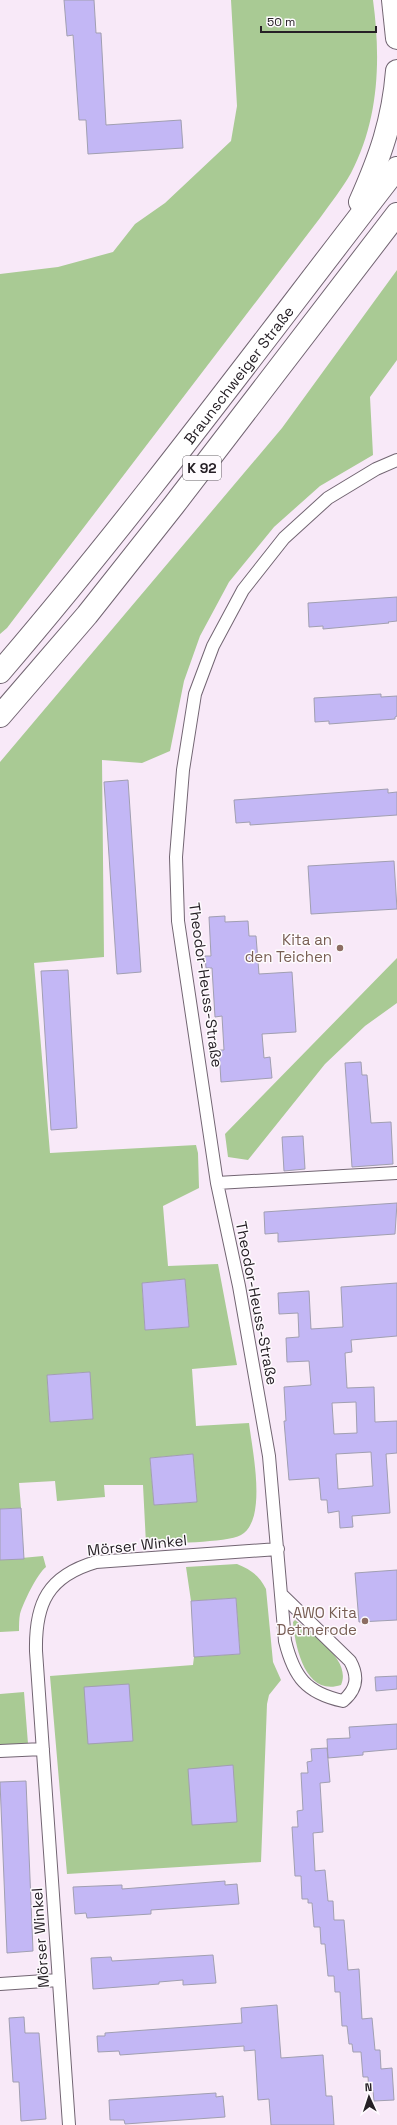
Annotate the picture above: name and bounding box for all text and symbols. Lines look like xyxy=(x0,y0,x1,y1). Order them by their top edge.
scale bar xyxy=(261,8,376,34)
text: 50 m xyxy=(267,14,295,30)
street label: Braunschweiger Straße xyxy=(179,302,297,448)
road number: K 92 xyxy=(183,456,221,480)
street label: Theodor-Heuss-Straße xyxy=(185,901,227,1069)
place label: Kita an den Teichen xyxy=(245,930,332,966)
marker: Kita an den Teichen xyxy=(335,943,345,953)
street label: Theodor-Heuss-Straße xyxy=(232,1220,282,1387)
street label: Mörser Winkel xyxy=(86,1530,188,1560)
place label: AWO Kita Detmerode xyxy=(277,1603,357,1639)
marker: AWO Kita Detmerode xyxy=(360,1616,370,1626)
street label: Mörser Winkel xyxy=(27,1887,53,1989)
north arrow xyxy=(349,2077,389,2117)
text: N xyxy=(364,2080,373,2094)

